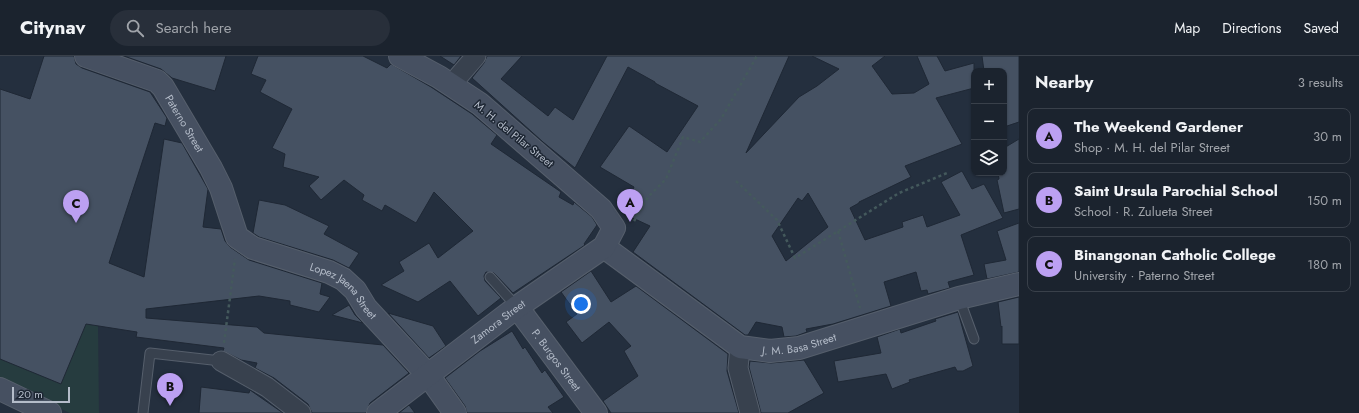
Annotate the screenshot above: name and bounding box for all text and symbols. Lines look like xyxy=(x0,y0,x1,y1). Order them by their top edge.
search box xyxy=(110,10,390,46)
text: Citynav xyxy=(20,14,86,41)
icon: search xyxy=(124,17,146,39)
text: Search here xyxy=(156,17,231,39)
text: Map xyxy=(1174,18,1200,38)
text: Directions xyxy=(1222,18,1282,38)
text: Saved xyxy=(1304,18,1339,38)
map controls xyxy=(971,68,1007,176)
button: + xyxy=(971,68,1007,104)
text: Nearby xyxy=(1035,70,1093,94)
text: 3 results xyxy=(1298,73,1343,92)
street label: Paterno Street xyxy=(161,92,208,155)
street label: M. H. del Pilar Street xyxy=(471,97,557,171)
button: − xyxy=(971,104,1007,140)
text: The Weekend Gardener xyxy=(1074,116,1243,138)
text: A xyxy=(1044,127,1054,146)
text: 30 m xyxy=(1313,127,1342,146)
text: Shop · M. H. del Pilar Street xyxy=(1074,138,1230,157)
button: layers xyxy=(971,140,1007,176)
text: Saint Ursula Parochial School xyxy=(1074,180,1278,202)
pin: A xyxy=(617,189,643,222)
pin: C xyxy=(63,190,89,223)
text: B xyxy=(1045,191,1053,210)
text: 150 m xyxy=(1307,191,1342,210)
text: School · R. Zulueta Street xyxy=(1074,202,1212,221)
text: Binangonan Catholic College xyxy=(1074,244,1276,266)
text: C xyxy=(1044,255,1054,274)
text: 180 m xyxy=(1307,255,1342,274)
street label: Lopez Jaena Street xyxy=(308,258,381,323)
text: University · Paterno Street xyxy=(1074,266,1214,285)
your location xyxy=(571,294,591,314)
street label: Zamora Street xyxy=(468,295,529,347)
street label: P. Burgos Street xyxy=(528,326,585,395)
street label: J. M. Basa Street xyxy=(759,329,839,359)
pin: B xyxy=(157,373,183,406)
scale bar xyxy=(12,385,70,404)
text: 20 m xyxy=(18,386,43,402)

